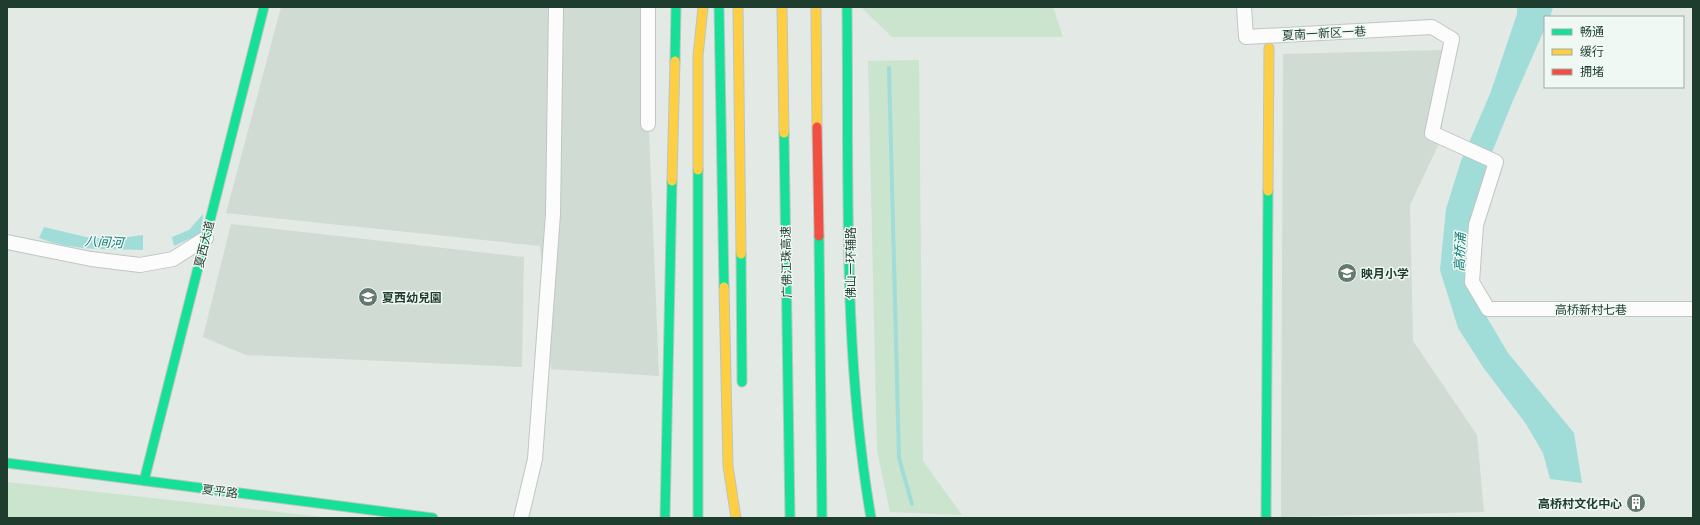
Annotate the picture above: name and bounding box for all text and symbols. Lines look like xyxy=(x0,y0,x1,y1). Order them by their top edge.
legend xyxy=(1544,16,1684,88)
street label: 夏南一新区一巷 xyxy=(1282,22,1366,44)
text: 畅通 xyxy=(1580,23,1604,40)
text: 缓行 xyxy=(1580,43,1604,60)
text: 拥堵 xyxy=(1580,63,1604,80)
street label: 夏西大道 xyxy=(190,219,218,269)
street label: 广佛江珠高速 xyxy=(777,226,795,298)
street label: 佛山一环辅路 xyxy=(842,227,859,299)
water label: 高桥涌 xyxy=(1450,230,1470,272)
water label: 八间河 xyxy=(84,231,127,253)
school or university icon: 映月小学 xyxy=(1336,262,1358,284)
place label: 映月小学 xyxy=(1361,265,1409,282)
school or university icon: 夏西幼兒園 xyxy=(357,286,379,308)
place label: 夏西幼兒園 xyxy=(382,289,442,306)
street label: 高桥新村七巷 xyxy=(1555,301,1627,318)
street label: 夏平路 xyxy=(201,480,239,502)
building icon: 高桥村文化中心 xyxy=(1625,492,1647,514)
place label: 高桥村文化中心 xyxy=(1538,495,1622,512)

